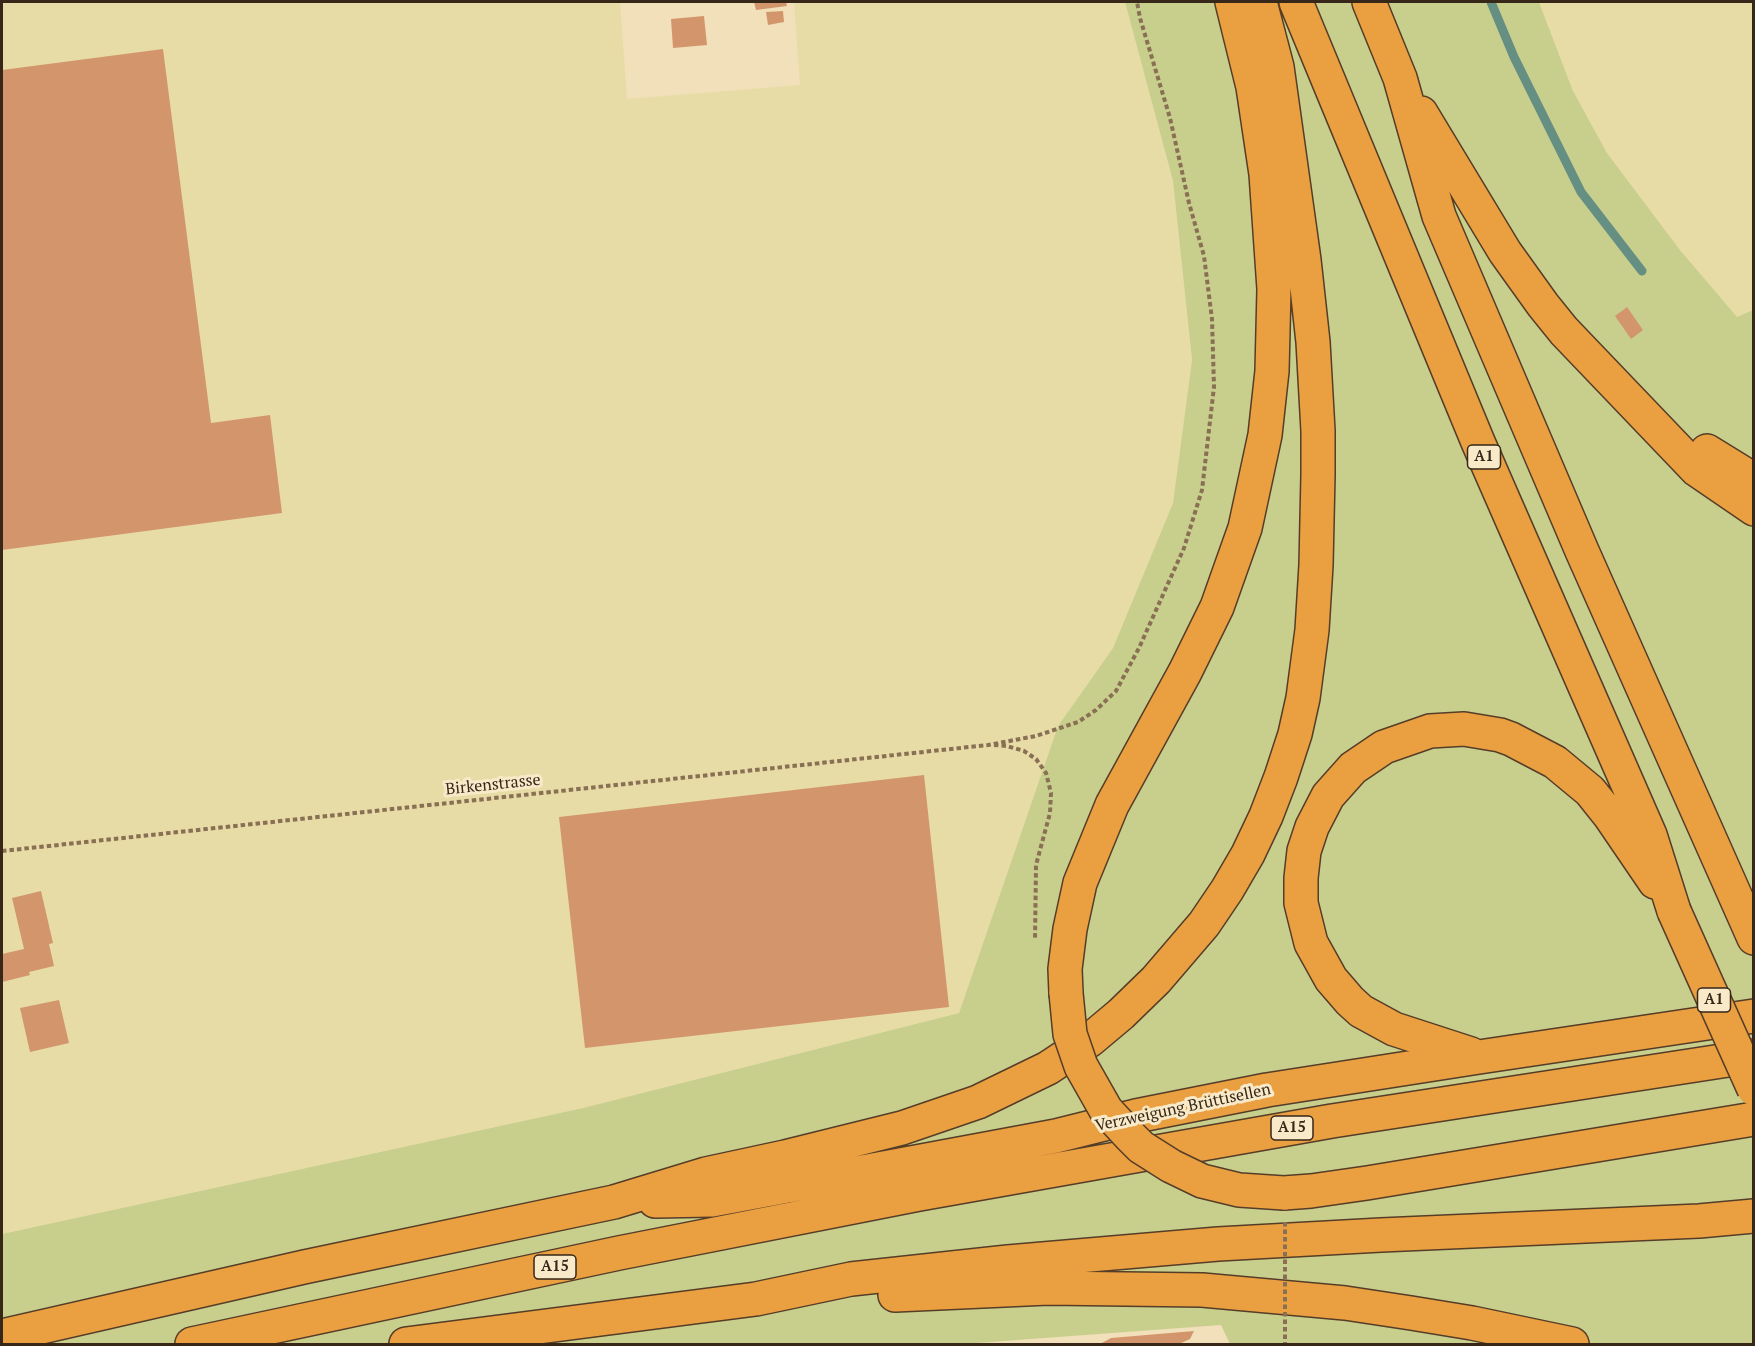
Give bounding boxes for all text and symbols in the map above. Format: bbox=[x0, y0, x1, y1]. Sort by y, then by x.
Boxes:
road number: A1 bbox=[1468, 445, 1500, 469]
street label: Birkenstrasse bbox=[445, 770, 541, 800]
road number: A1 bbox=[1698, 988, 1730, 1012]
street label: Verzweigung Brüttisellen bbox=[1093, 1080, 1273, 1136]
road number: A15 bbox=[1271, 1116, 1313, 1140]
road number: A15 bbox=[534, 1255, 576, 1279]

